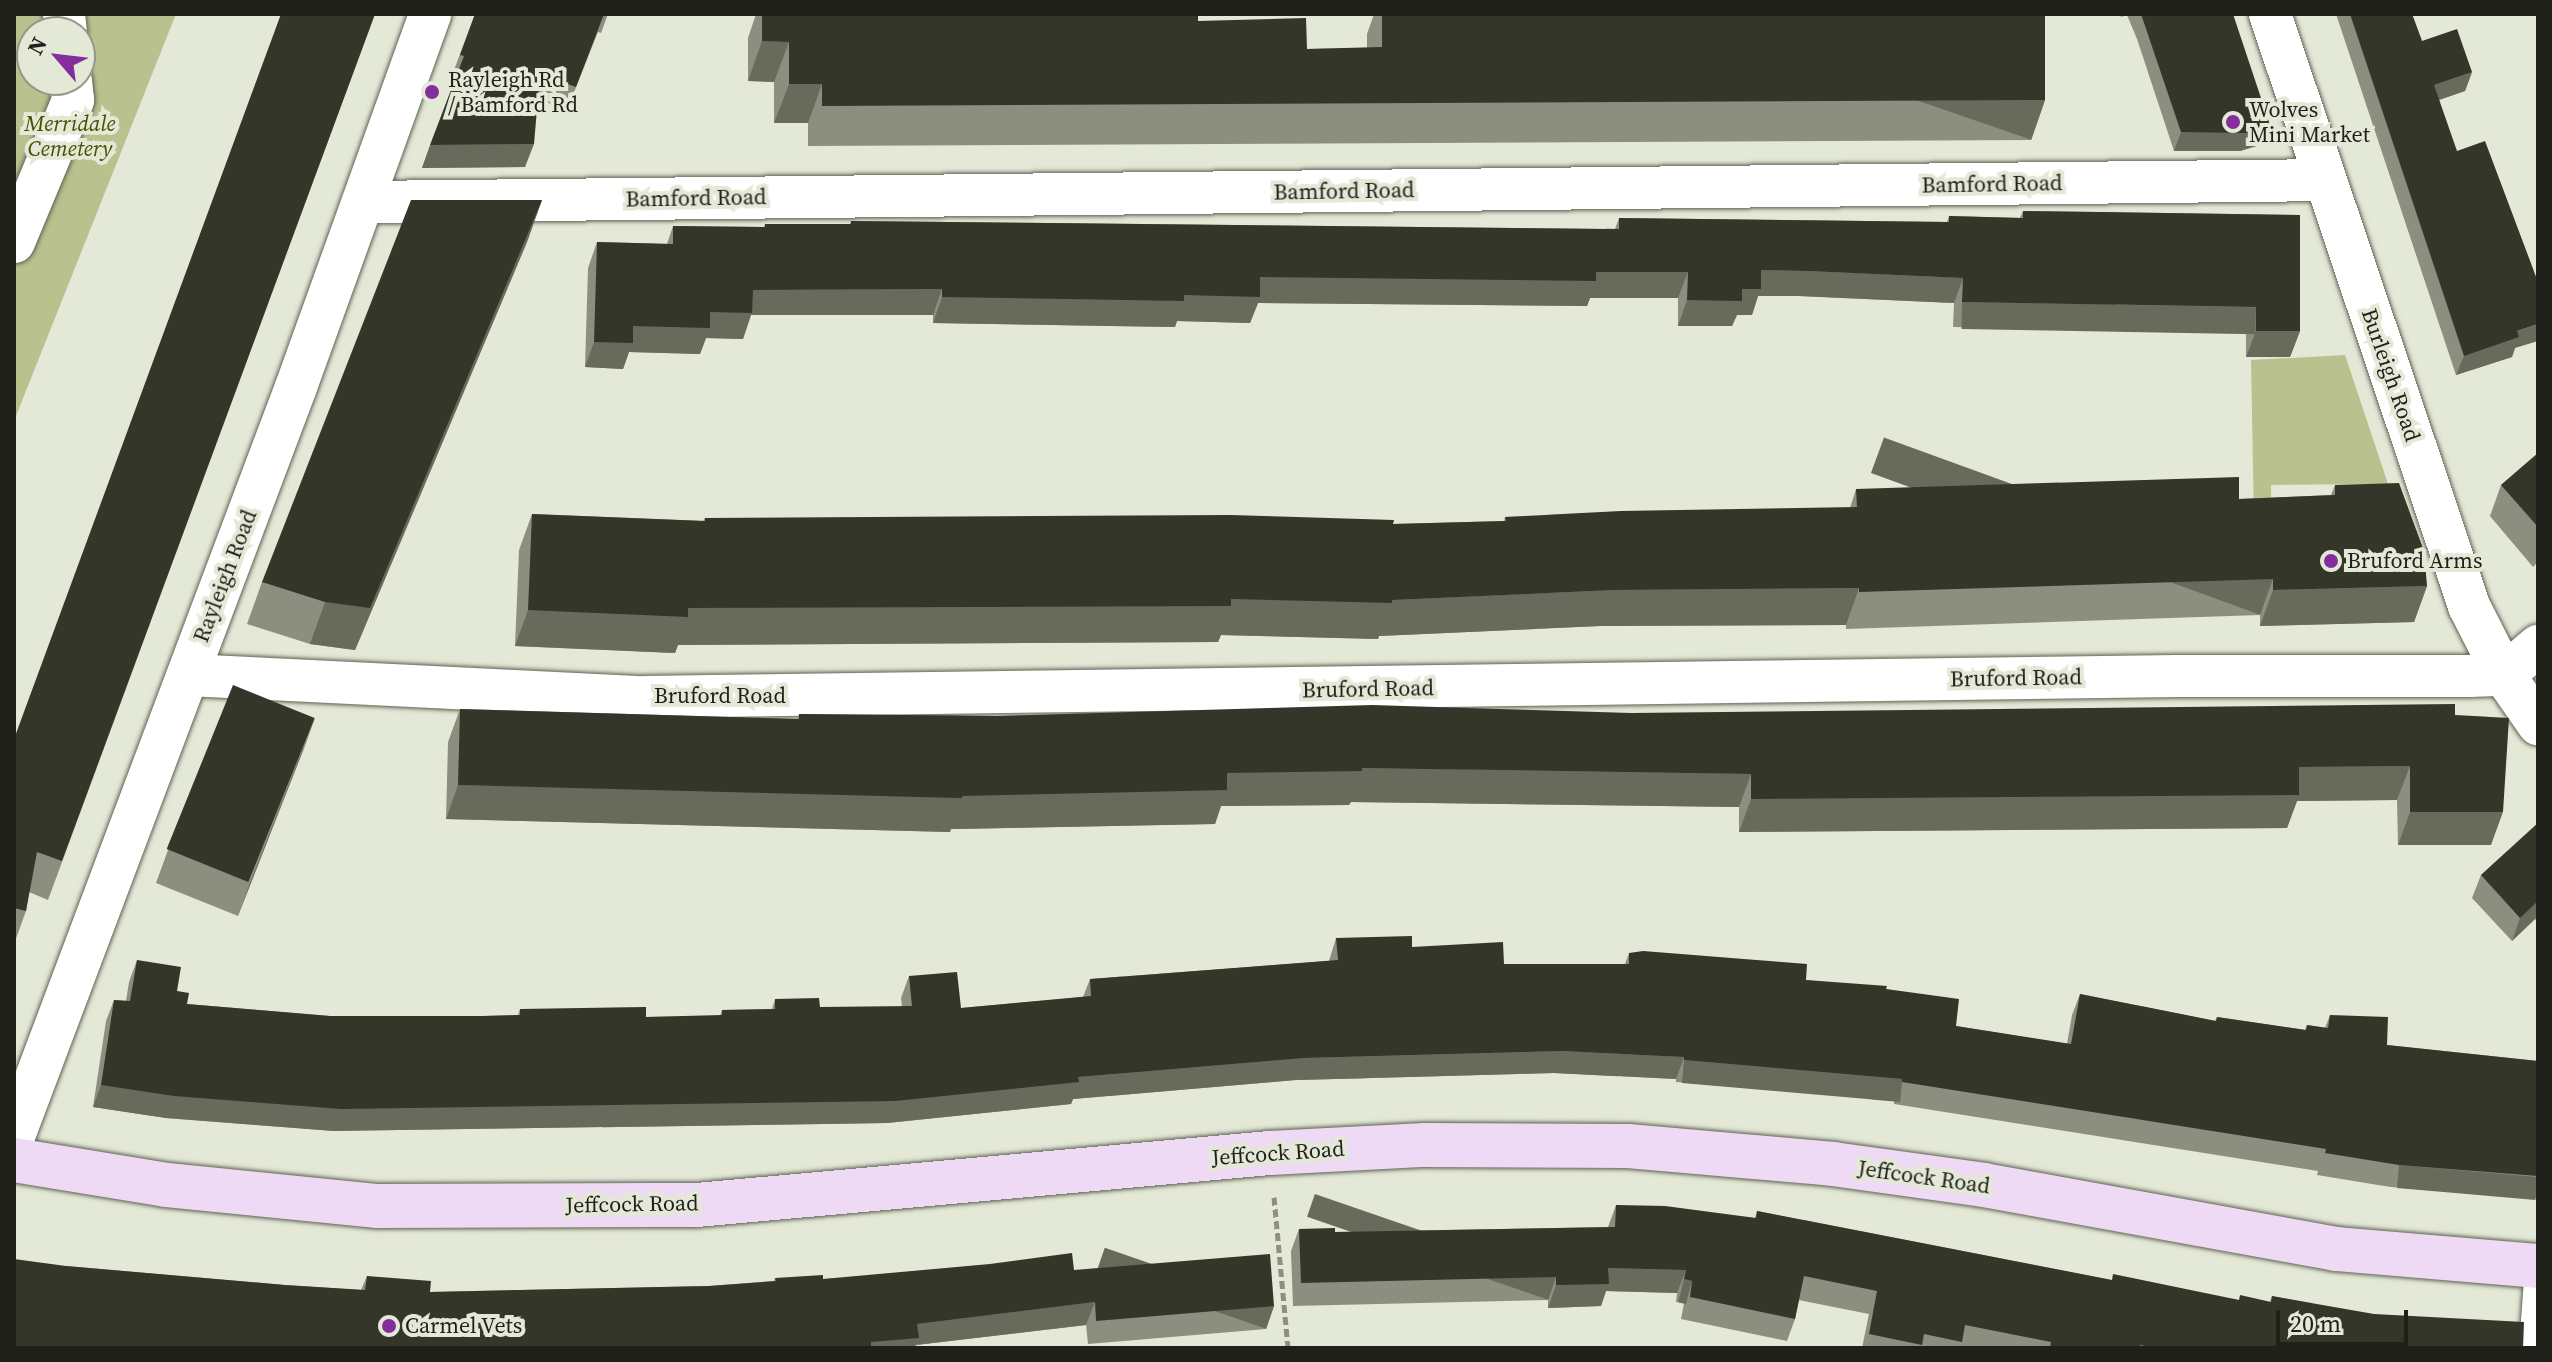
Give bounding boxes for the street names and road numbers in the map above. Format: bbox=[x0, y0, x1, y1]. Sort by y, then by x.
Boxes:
street label: Bamford Road bbox=[1921, 170, 2063, 198]
street label: Bamford Road bbox=[1273, 177, 1415, 205]
street label: Bamford Road bbox=[625, 184, 767, 212]
street label: Burleigh Road bbox=[2356, 305, 2426, 445]
street label: Rayleigh Road bbox=[188, 506, 262, 646]
street label: Bruford Road bbox=[1950, 664, 2082, 692]
street label: Bruford Road bbox=[1302, 675, 1434, 703]
street label: Bruford Road bbox=[654, 683, 786, 709]
street label: Jeffcock Road bbox=[1211, 1135, 1345, 1171]
street label: Jeffcock Road bbox=[1856, 1155, 1992, 1199]
street label: Jeffcock Road bbox=[565, 1190, 699, 1218]

